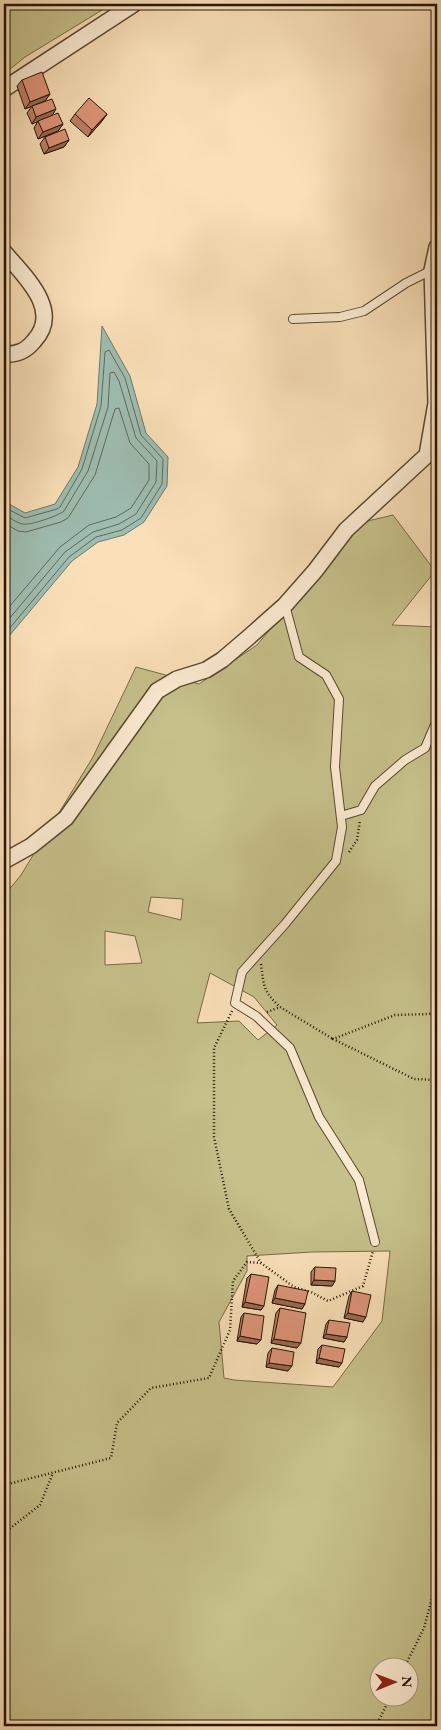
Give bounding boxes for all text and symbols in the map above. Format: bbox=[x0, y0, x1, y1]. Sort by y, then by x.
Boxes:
north arrow bbox=[368, 1658, 418, 1708]
text: N bbox=[398, 1676, 416, 1688]

